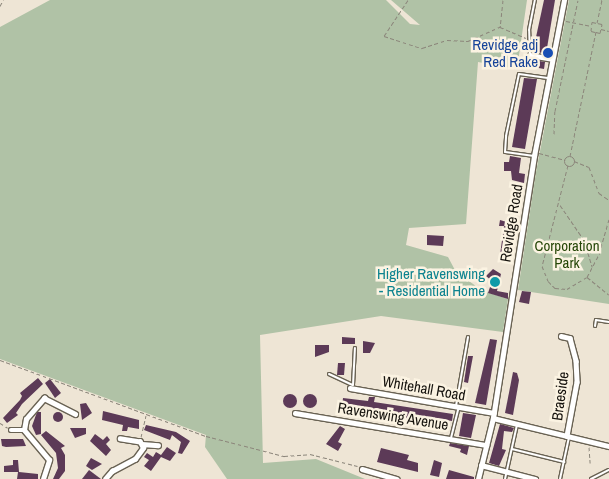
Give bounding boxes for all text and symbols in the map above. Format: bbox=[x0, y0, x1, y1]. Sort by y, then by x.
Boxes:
place label: Revidge adj Red Rake bbox=[472, 35, 538, 70]
marker: Revidge adj Red Rake bbox=[542, 47, 554, 59]
street label: Revidge Road bbox=[496, 183, 526, 263]
park label: Corporation Park bbox=[535, 236, 599, 271]
place label: Higher Ravenswing - Residential Home bbox=[377, 264, 485, 299]
marker: Higher Ravenswing - Residential Home bbox=[489, 276, 501, 288]
street label: Braeside bbox=[548, 370, 572, 422]
street label: Whitehall Road bbox=[381, 372, 467, 404]
street label: Ravenswing Avenue bbox=[336, 398, 450, 434]

